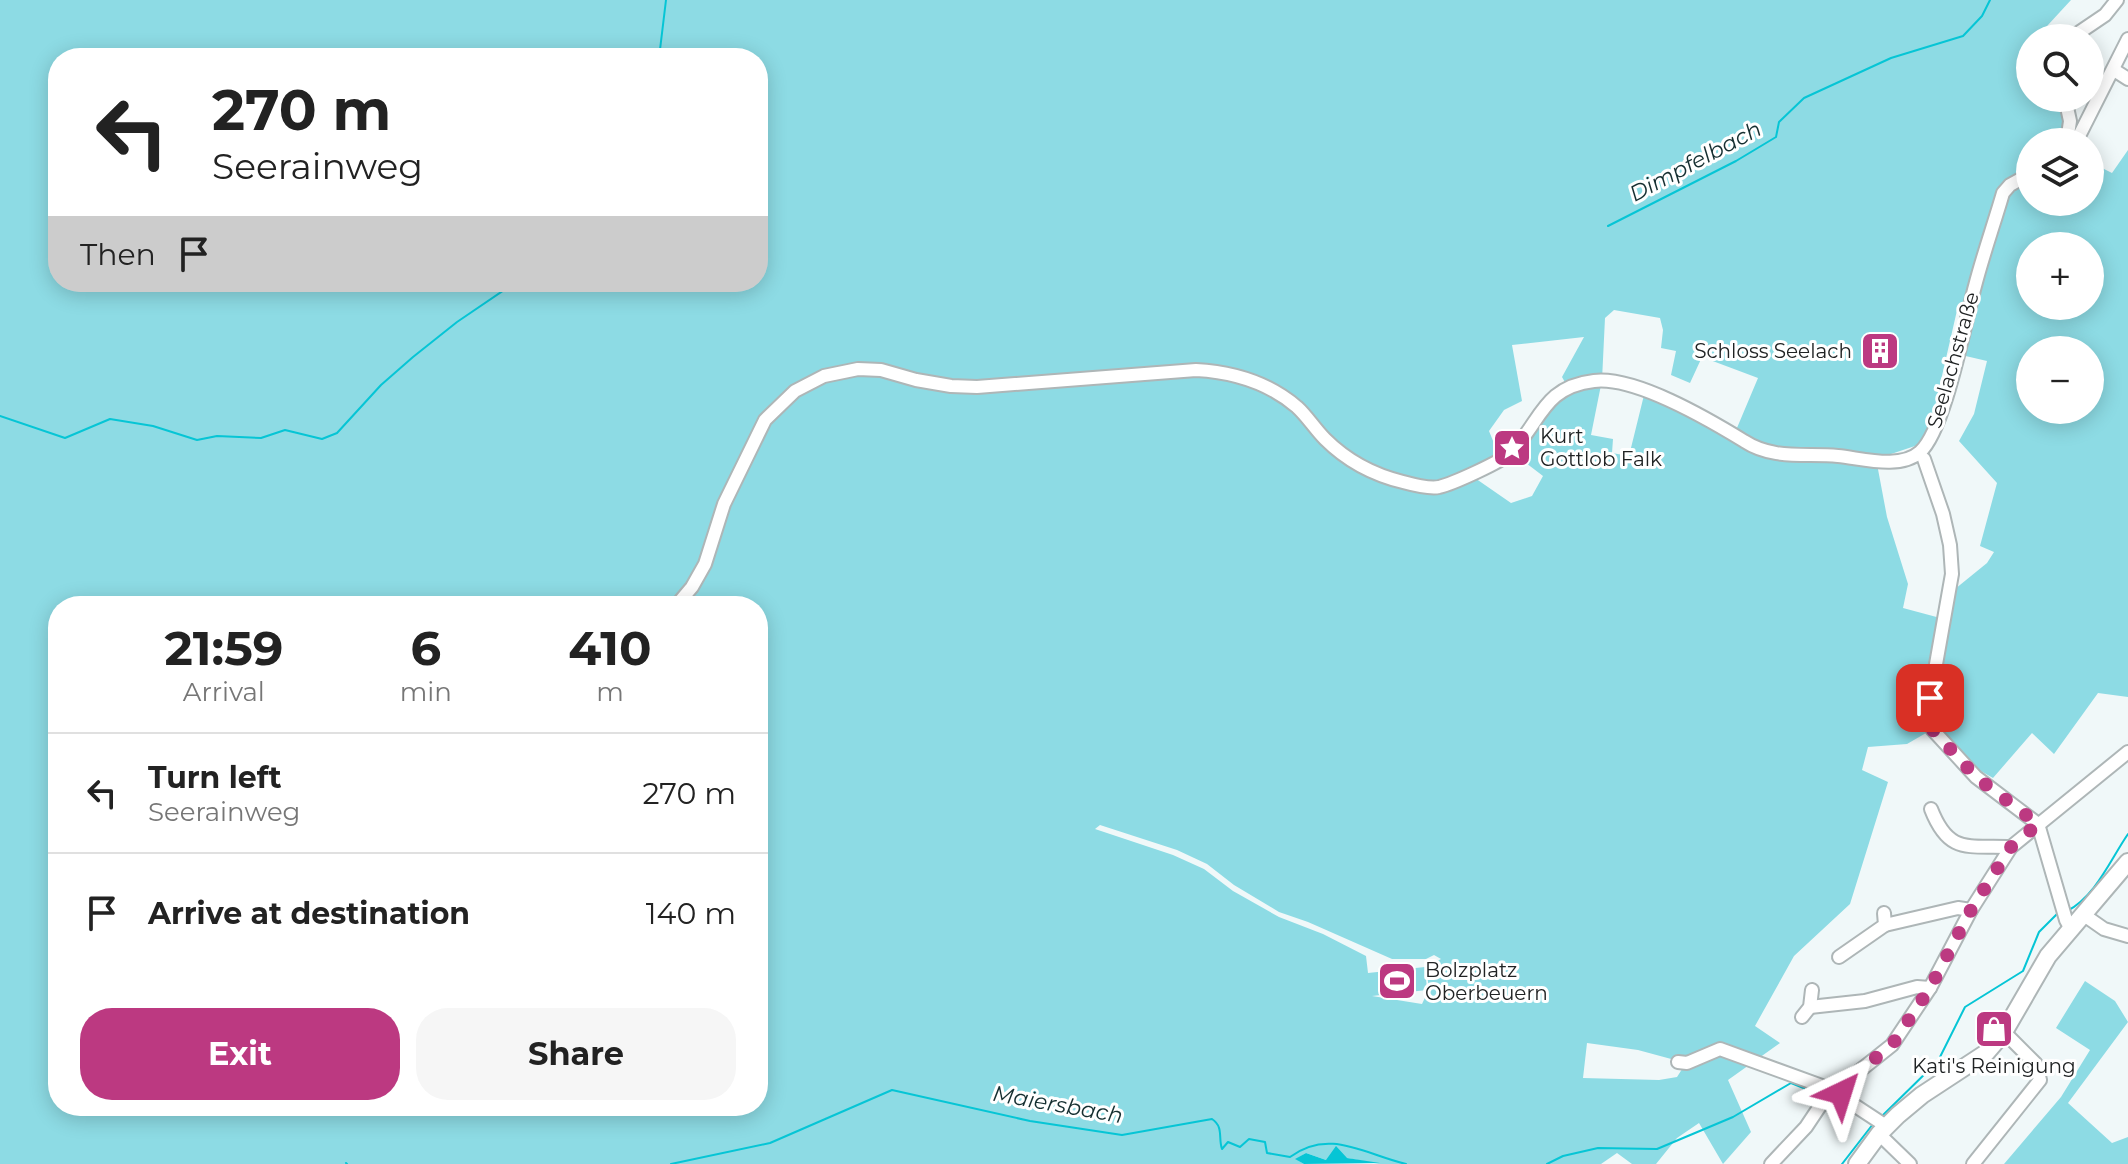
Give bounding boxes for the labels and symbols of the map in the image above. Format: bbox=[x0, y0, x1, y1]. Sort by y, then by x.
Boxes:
water label: Dimpfelbach bbox=[1625, 115, 1766, 208]
street label: Seelachstraße bbox=[1922, 289, 1984, 431]
building icon: Schloss Seelach bbox=[1859, 330, 1901, 372]
place label: Schloss Seelach bbox=[1694, 339, 1852, 363]
place label: Kurt Gottlob Falk bbox=[1540, 424, 1662, 471]
place icon: Kurt Gottlob Falk bbox=[1491, 427, 1533, 469]
pin bbox=[1896, 664, 1964, 732]
place label: Bolzplatz Oberbeuern bbox=[1425, 958, 1548, 1005]
sports icon: Bolzplatz Oberbeuern bbox=[1376, 960, 1418, 1002]
shop icon: Kati's Reinigung bbox=[1973, 1008, 2015, 1050]
position arrow bbox=[1799, 1051, 1883, 1135]
place label: Kati's Reinigung bbox=[1912, 1054, 2076, 1078]
water label: Maiersbach bbox=[991, 1080, 1125, 1129]

